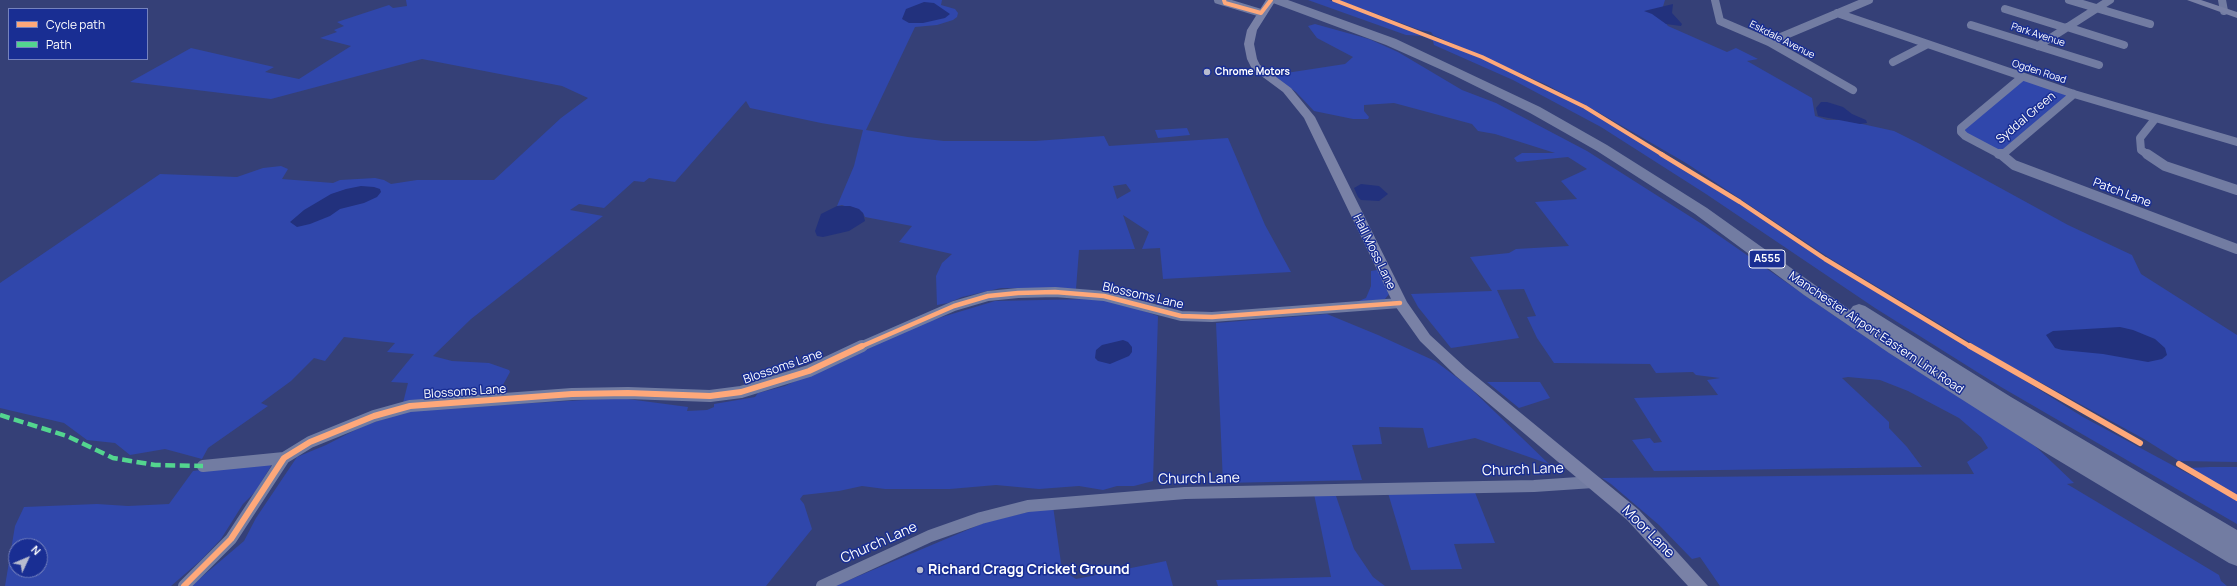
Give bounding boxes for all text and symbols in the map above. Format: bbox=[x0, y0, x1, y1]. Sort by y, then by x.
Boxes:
legend bbox=[8, 8, 148, 60]
text: Cycle path bbox=[46, 16, 105, 33]
street label: Eskdale Avenue bbox=[1747, 18, 1817, 62]
street label: Park Avenue bbox=[2009, 21, 2067, 49]
text: Path bbox=[46, 36, 72, 53]
street label: Ogden Road bbox=[2010, 58, 2068, 86]
place label: Chrome Motors bbox=[1215, 66, 1290, 78]
marker: Chrome Motors bbox=[1202, 67, 1212, 77]
street label: Syddal Green bbox=[1993, 89, 2059, 147]
street label: Patch Lane bbox=[2091, 175, 2153, 211]
street label: Hall Moss Lane bbox=[1350, 212, 1398, 292]
road number: A555 bbox=[1749, 250, 1785, 268]
street label: Manchester Airport Eastern Link Road bbox=[1786, 269, 1966, 397]
street label: Blossoms Lane bbox=[1101, 280, 1185, 312]
street label: Blossoms Lane bbox=[742, 347, 824, 387]
street label: Blossoms Lane bbox=[423, 382, 507, 402]
street label: Church Lane bbox=[1482, 460, 1564, 480]
street label: Church Lane bbox=[1158, 470, 1240, 488]
street label: Moor Lane bbox=[1618, 502, 1678, 562]
street label: Church Lane bbox=[838, 519, 920, 567]
north arrow bbox=[8, 538, 48, 578]
text: N bbox=[28, 542, 44, 558]
place label: Richard Cragg Cricket Ground bbox=[928, 562, 1130, 578]
marker: Richard Cragg Cricket Ground bbox=[915, 565, 925, 575]

